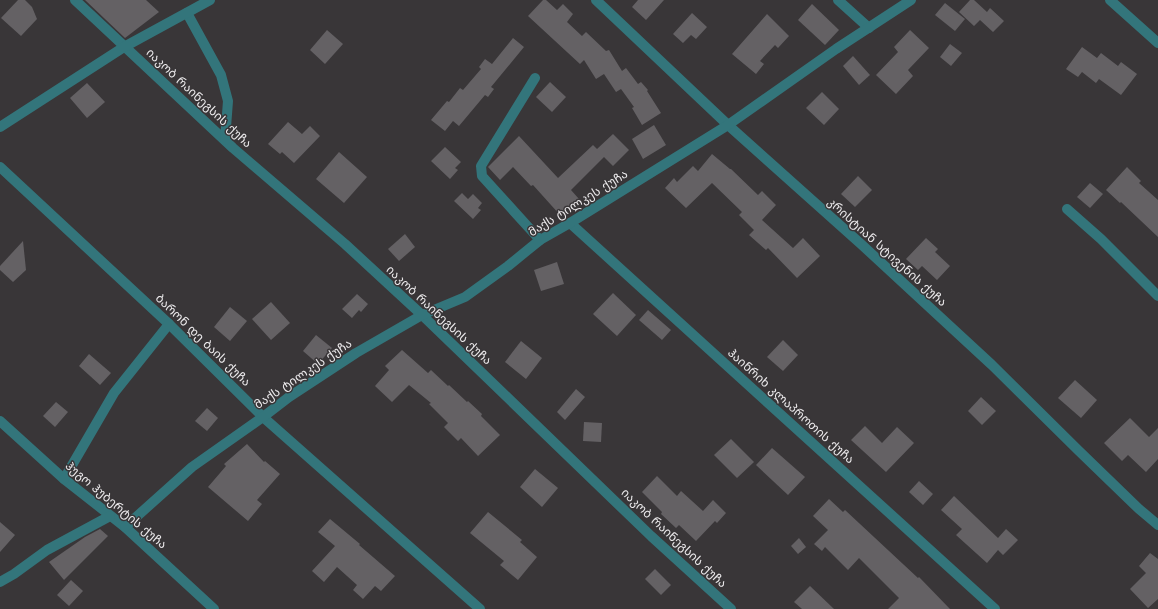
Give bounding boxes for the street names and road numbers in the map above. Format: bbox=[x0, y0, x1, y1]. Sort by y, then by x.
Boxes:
street label: იაკობ რაინეგსის ქუჩა bbox=[143, 45, 255, 151]
street label: მაქს ტილკეს ქუჩა bbox=[526, 167, 631, 240]
street label: კრისტიან სტივენის ქუჩა bbox=[825, 195, 949, 309]
street label: იაკობ რაინეგსის ქუჩა bbox=[383, 262, 495, 368]
street label: ბარონ დე ბაის ქუჩა bbox=[152, 291, 253, 390]
street label: მაქს ტილკეს ქუჩა bbox=[252, 336, 355, 413]
street label: ჰაინრიხ კლაპროთის ქუჩა bbox=[724, 346, 857, 467]
street label: ჰუგო ჰუბერტის ქუჩა bbox=[62, 458, 170, 552]
street label: იაკობ რაინეგსის ქუჩა bbox=[618, 485, 730, 591]

